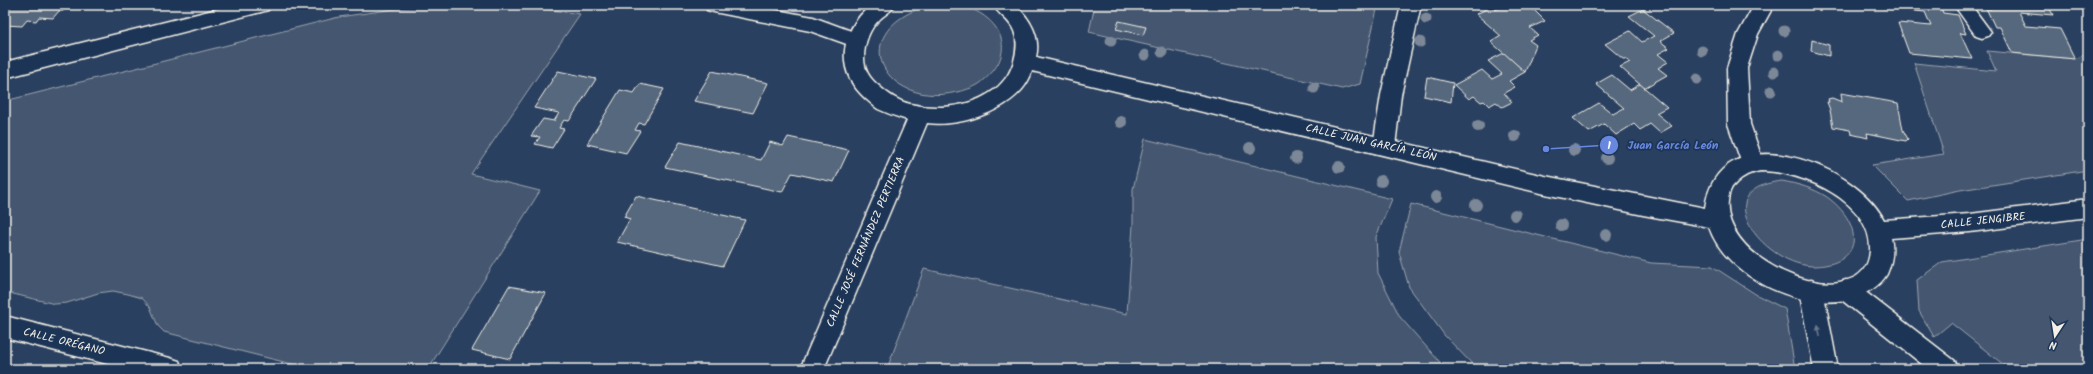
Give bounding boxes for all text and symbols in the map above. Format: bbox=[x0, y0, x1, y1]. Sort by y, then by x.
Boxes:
street label: CALLE JUAN GARCÍA LEÓN bbox=[1304, 119, 1439, 167]
callout: Juan García León bbox=[1599, 133, 1726, 157]
text: 1 bbox=[1607, 136, 1611, 155]
text: Juan García León bbox=[1628, 136, 1719, 155]
street label: CALLE JOSÉ FERNÁNDEZ PERTIERRA bbox=[822, 154, 910, 330]
street label: CALLE JENGIBRE bbox=[1940, 208, 2027, 234]
north arrow bbox=[2035, 316, 2075, 356]
street label: CALLE ORÉGANO bbox=[21, 323, 107, 361]
one-way arrow bbox=[1816, 325, 1822, 337]
text: N bbox=[2048, 335, 2058, 354]

